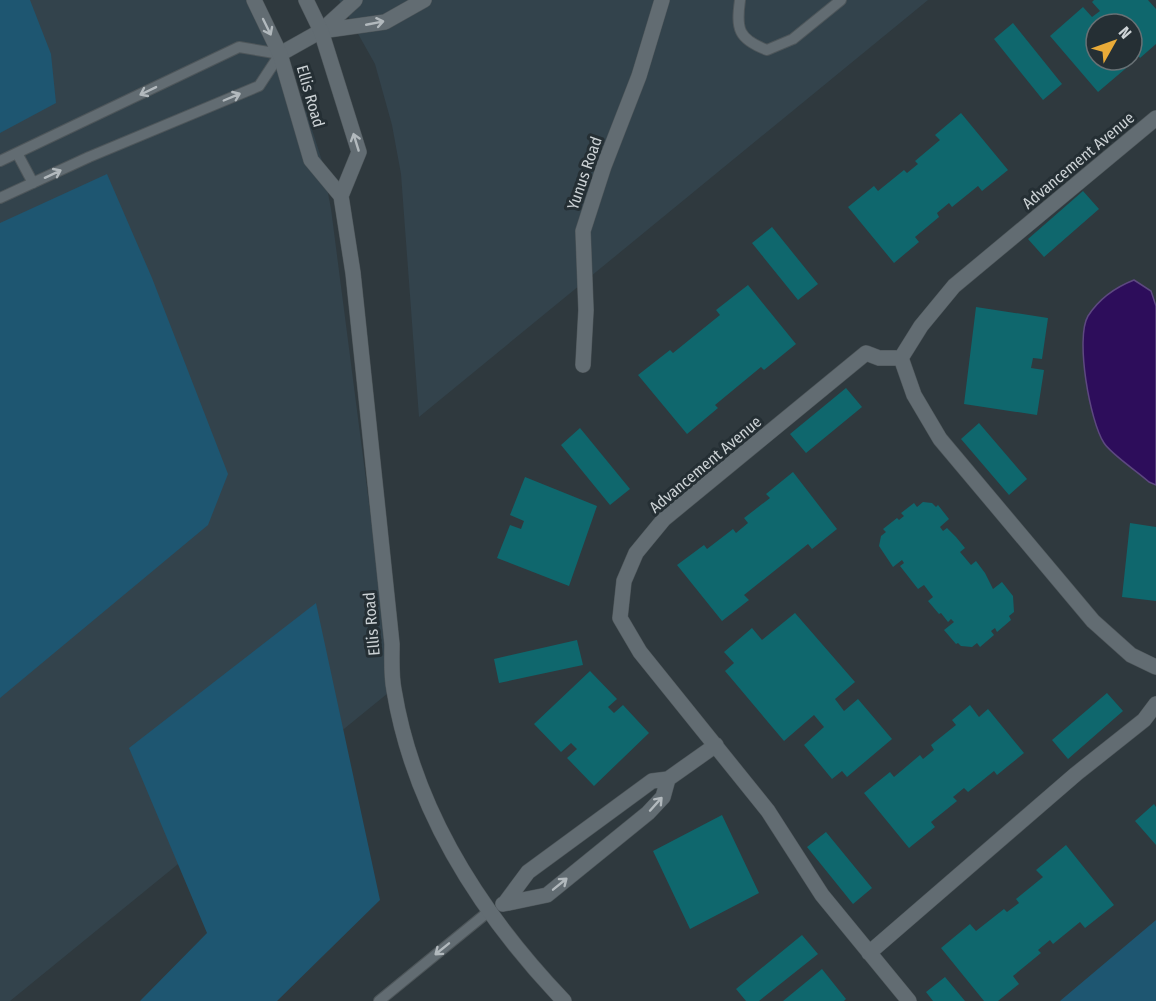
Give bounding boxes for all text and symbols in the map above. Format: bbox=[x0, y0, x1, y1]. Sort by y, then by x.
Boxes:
north arrow bbox=[1084, 12, 1144, 72]
one-way arrow bbox=[262, 17, 273, 35]
one-way arrow bbox=[365, 17, 385, 28]
text: N bbox=[1115, 23, 1135, 42]
street label: Ellis Road bbox=[293, 63, 328, 129]
one-way arrow bbox=[139, 85, 157, 97]
one-way arrow bbox=[223, 91, 241, 102]
street label: Advancement Avenue bbox=[1018, 108, 1138, 213]
one-way arrow bbox=[350, 133, 361, 152]
street label: Yunus Road bbox=[563, 134, 606, 212]
one-way arrow bbox=[44, 167, 62, 179]
street label: Advancement Avenue bbox=[645, 412, 765, 517]
street label: Ellis Road bbox=[359, 591, 384, 656]
one-way arrow bbox=[649, 797, 663, 812]
one-way arrow bbox=[551, 878, 567, 891]
one-way arrow bbox=[434, 942, 450, 955]

